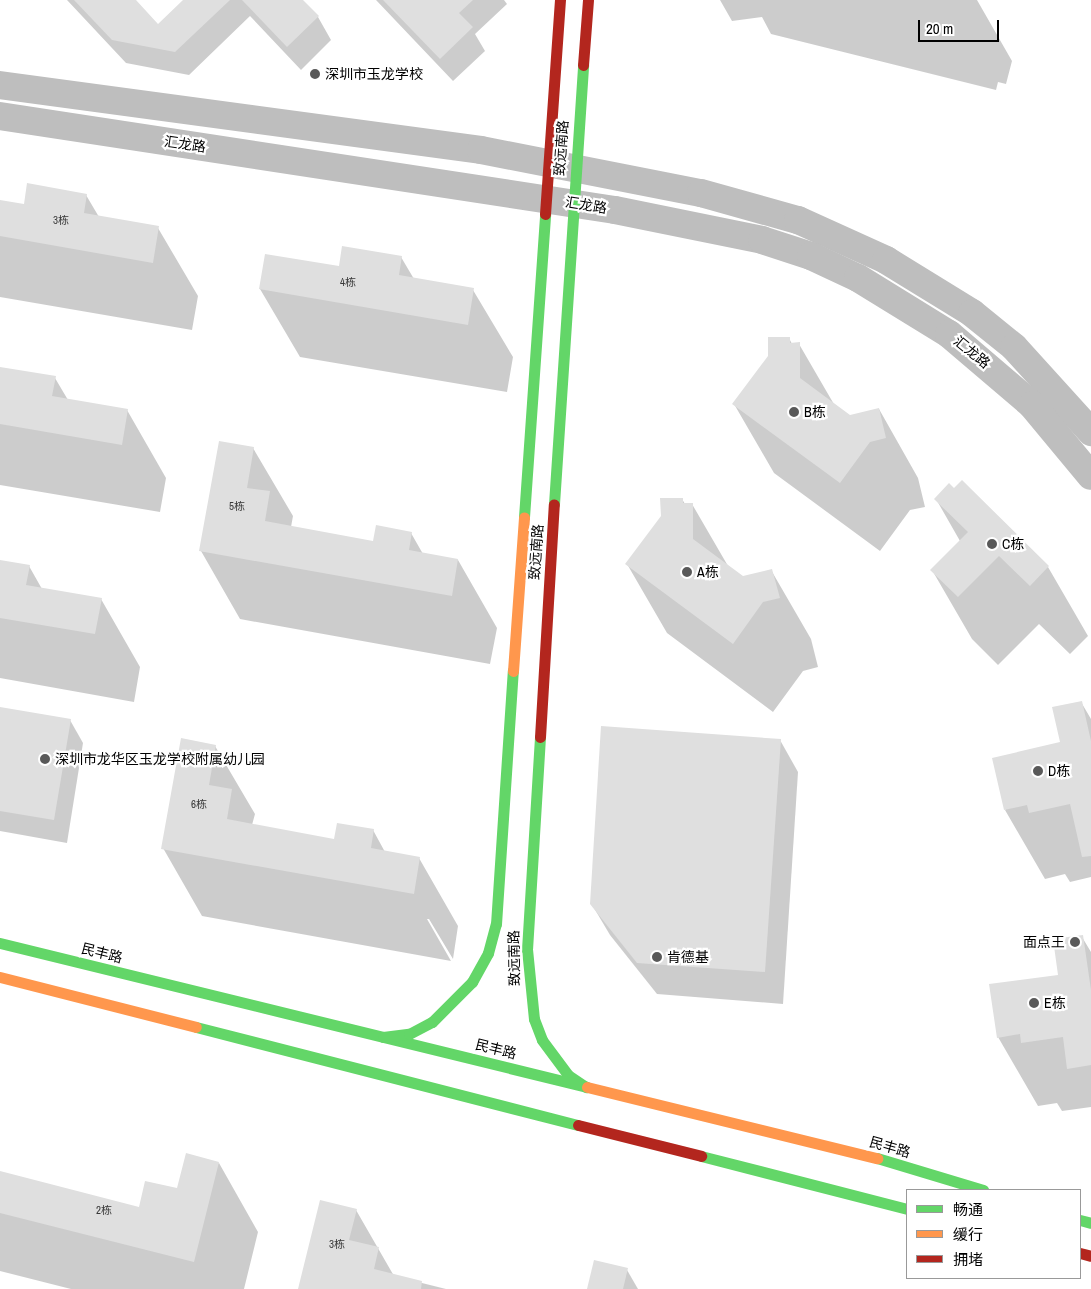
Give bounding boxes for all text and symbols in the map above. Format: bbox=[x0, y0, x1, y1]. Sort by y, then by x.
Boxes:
scale bar bbox=[921, 10, 1002, 42]
text: 20 m bbox=[926, 18, 953, 39]
place label: 深圳市玉龙学校 bbox=[325, 66, 423, 82]
marker: 深圳市玉龙学校 bbox=[309, 68, 321, 80]
street label: 致远南路 bbox=[551, 119, 571, 177]
street label: 汇龙路 bbox=[163, 133, 207, 155]
street label: 汇龙路 bbox=[564, 193, 608, 217]
house number: 3栋 bbox=[53, 213, 69, 227]
house number: 4栋 bbox=[340, 275, 356, 289]
street label: 汇龙路 bbox=[950, 332, 994, 372]
place label: B栋 bbox=[804, 404, 826, 420]
marker: B栋 bbox=[788, 406, 800, 418]
house number: 5栋 bbox=[229, 499, 245, 513]
street label: 致远南路 bbox=[526, 523, 546, 581]
place label: C栋 bbox=[1002, 536, 1024, 552]
marker: C栋 bbox=[986, 538, 998, 550]
place label: A栋 bbox=[697, 564, 719, 580]
marker: A栋 bbox=[681, 566, 693, 578]
place label: 深圳市龙华区玉龙学校附属幼儿园 bbox=[55, 751, 265, 767]
marker: 深圳市龙华区玉龙学校附属幼儿园 bbox=[39, 753, 51, 765]
place label: D栋 bbox=[1048, 763, 1070, 779]
marker: D栋 bbox=[1032, 765, 1044, 777]
house number: 6栋 bbox=[191, 797, 207, 811]
street label: 致远南路 bbox=[505, 930, 523, 986]
place label: 面点王 bbox=[1023, 934, 1065, 950]
marker: 面点王 bbox=[1069, 936, 1081, 948]
street label: 民丰路 bbox=[80, 940, 124, 966]
place label: 肯德基 bbox=[667, 949, 709, 965]
marker: 肯德基 bbox=[651, 951, 663, 963]
place label: E栋 bbox=[1044, 995, 1066, 1011]
marker: E栋 bbox=[1028, 997, 1040, 1009]
street label: 民丰路 bbox=[474, 1036, 518, 1062]
street label: 民丰路 bbox=[867, 1133, 913, 1161]
legend bbox=[906, 1189, 1081, 1279]
text: 畅通 bbox=[953, 1199, 983, 1220]
house number: 2栋 bbox=[96, 1203, 112, 1217]
text: 缓行 bbox=[953, 1224, 983, 1245]
house number: 3栋 bbox=[329, 1237, 345, 1251]
text: 拥堵 bbox=[953, 1249, 983, 1270]

